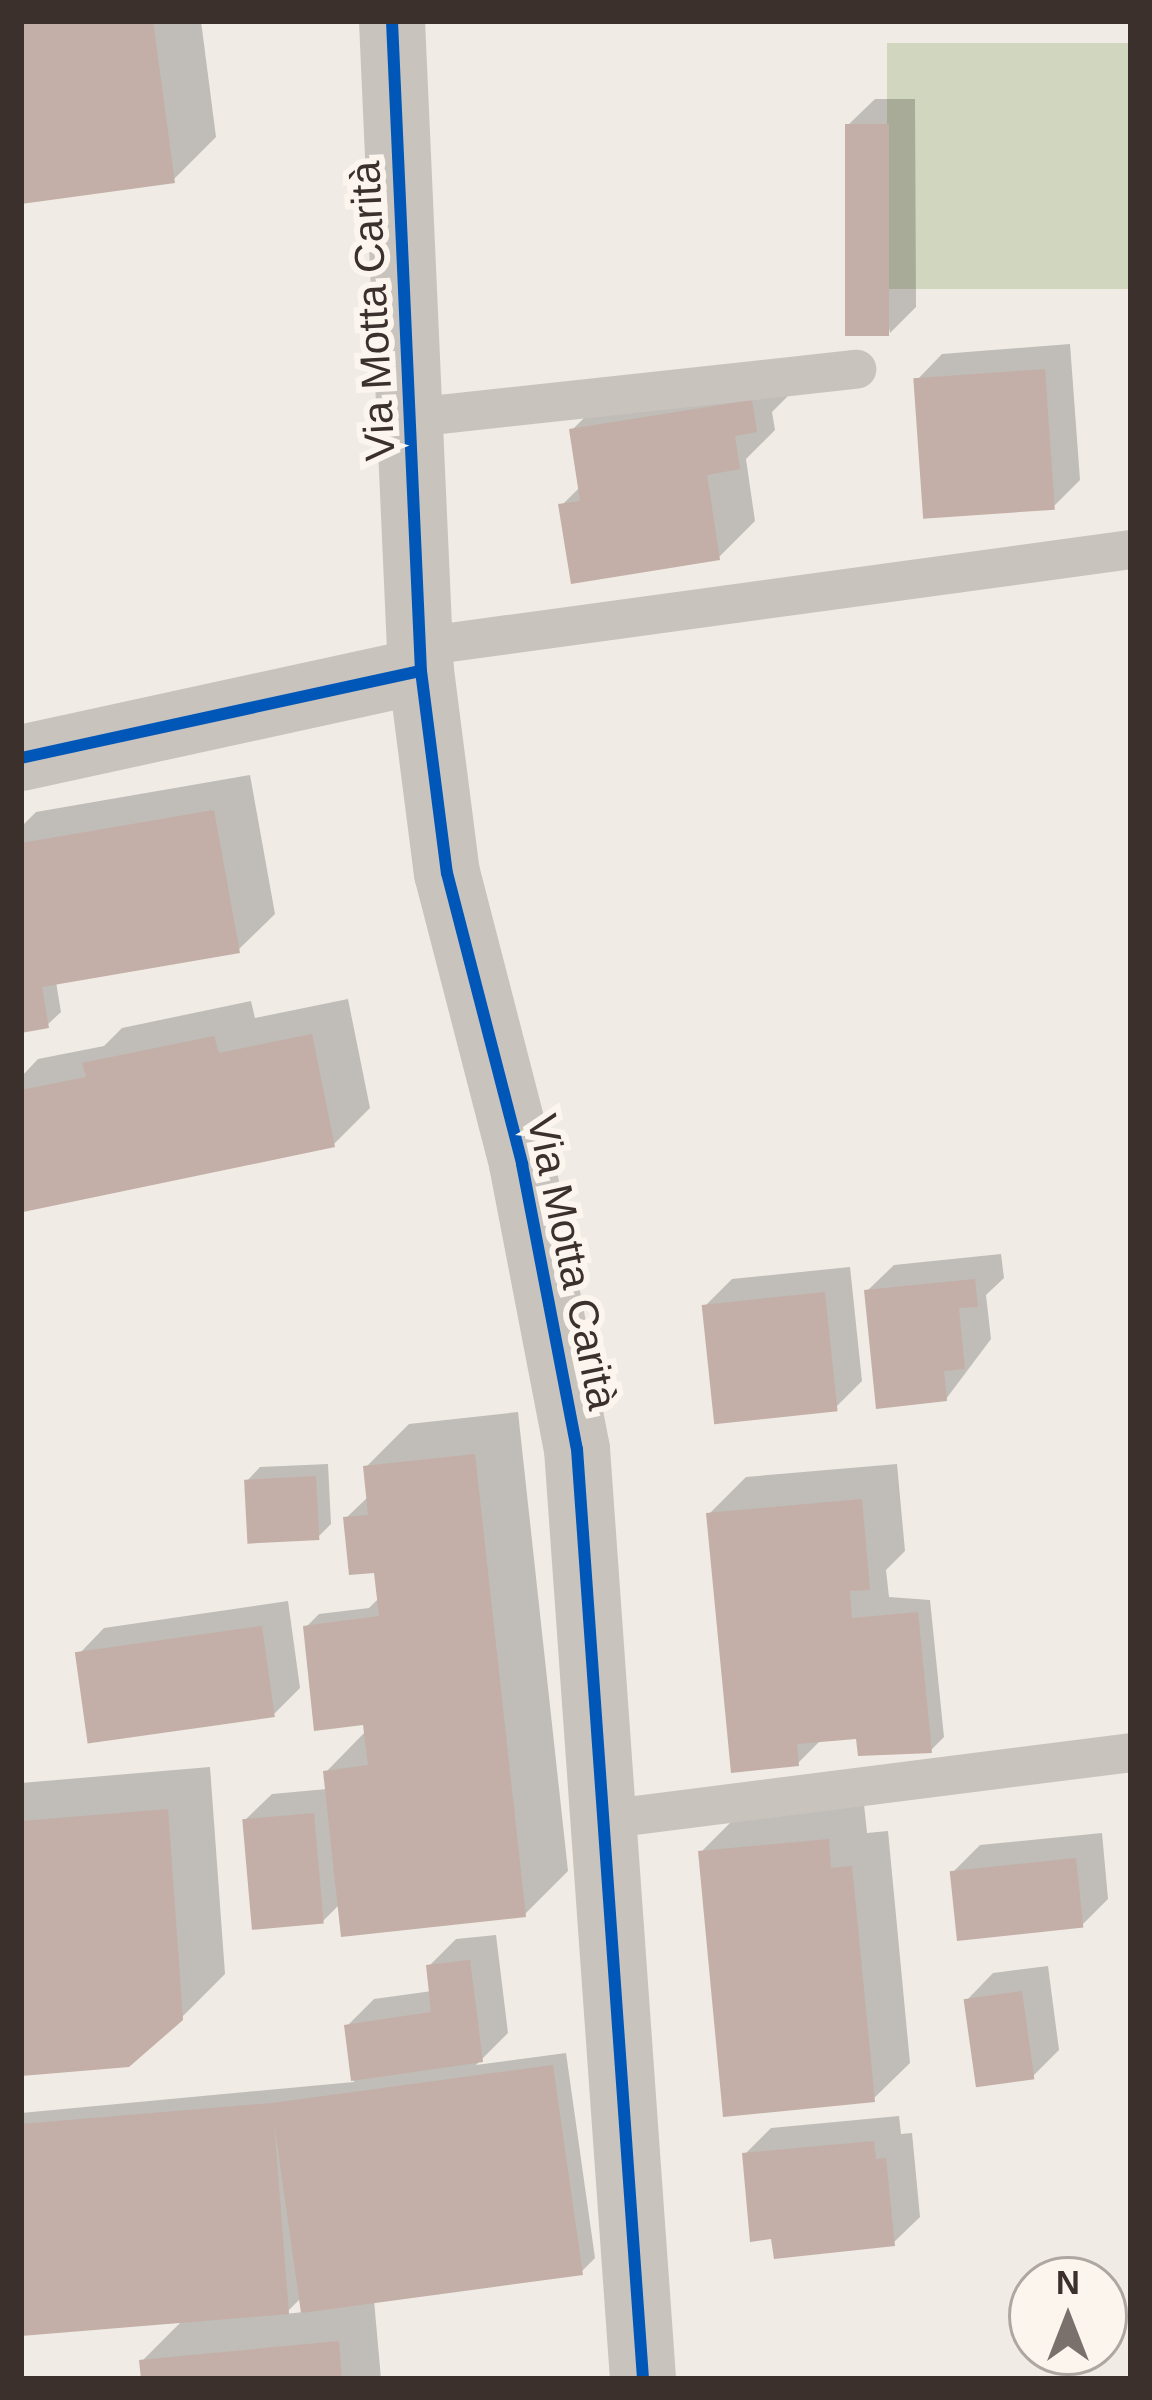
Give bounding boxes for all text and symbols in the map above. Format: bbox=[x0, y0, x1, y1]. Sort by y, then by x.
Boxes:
street label: Via Motta Carità bbox=[340, 160, 406, 462]
street label: Via Motta Carità bbox=[516, 1110, 628, 1414]
north arrow bbox=[1008, 2256, 1128, 2376]
text: N bbox=[1056, 2264, 1080, 2301]

